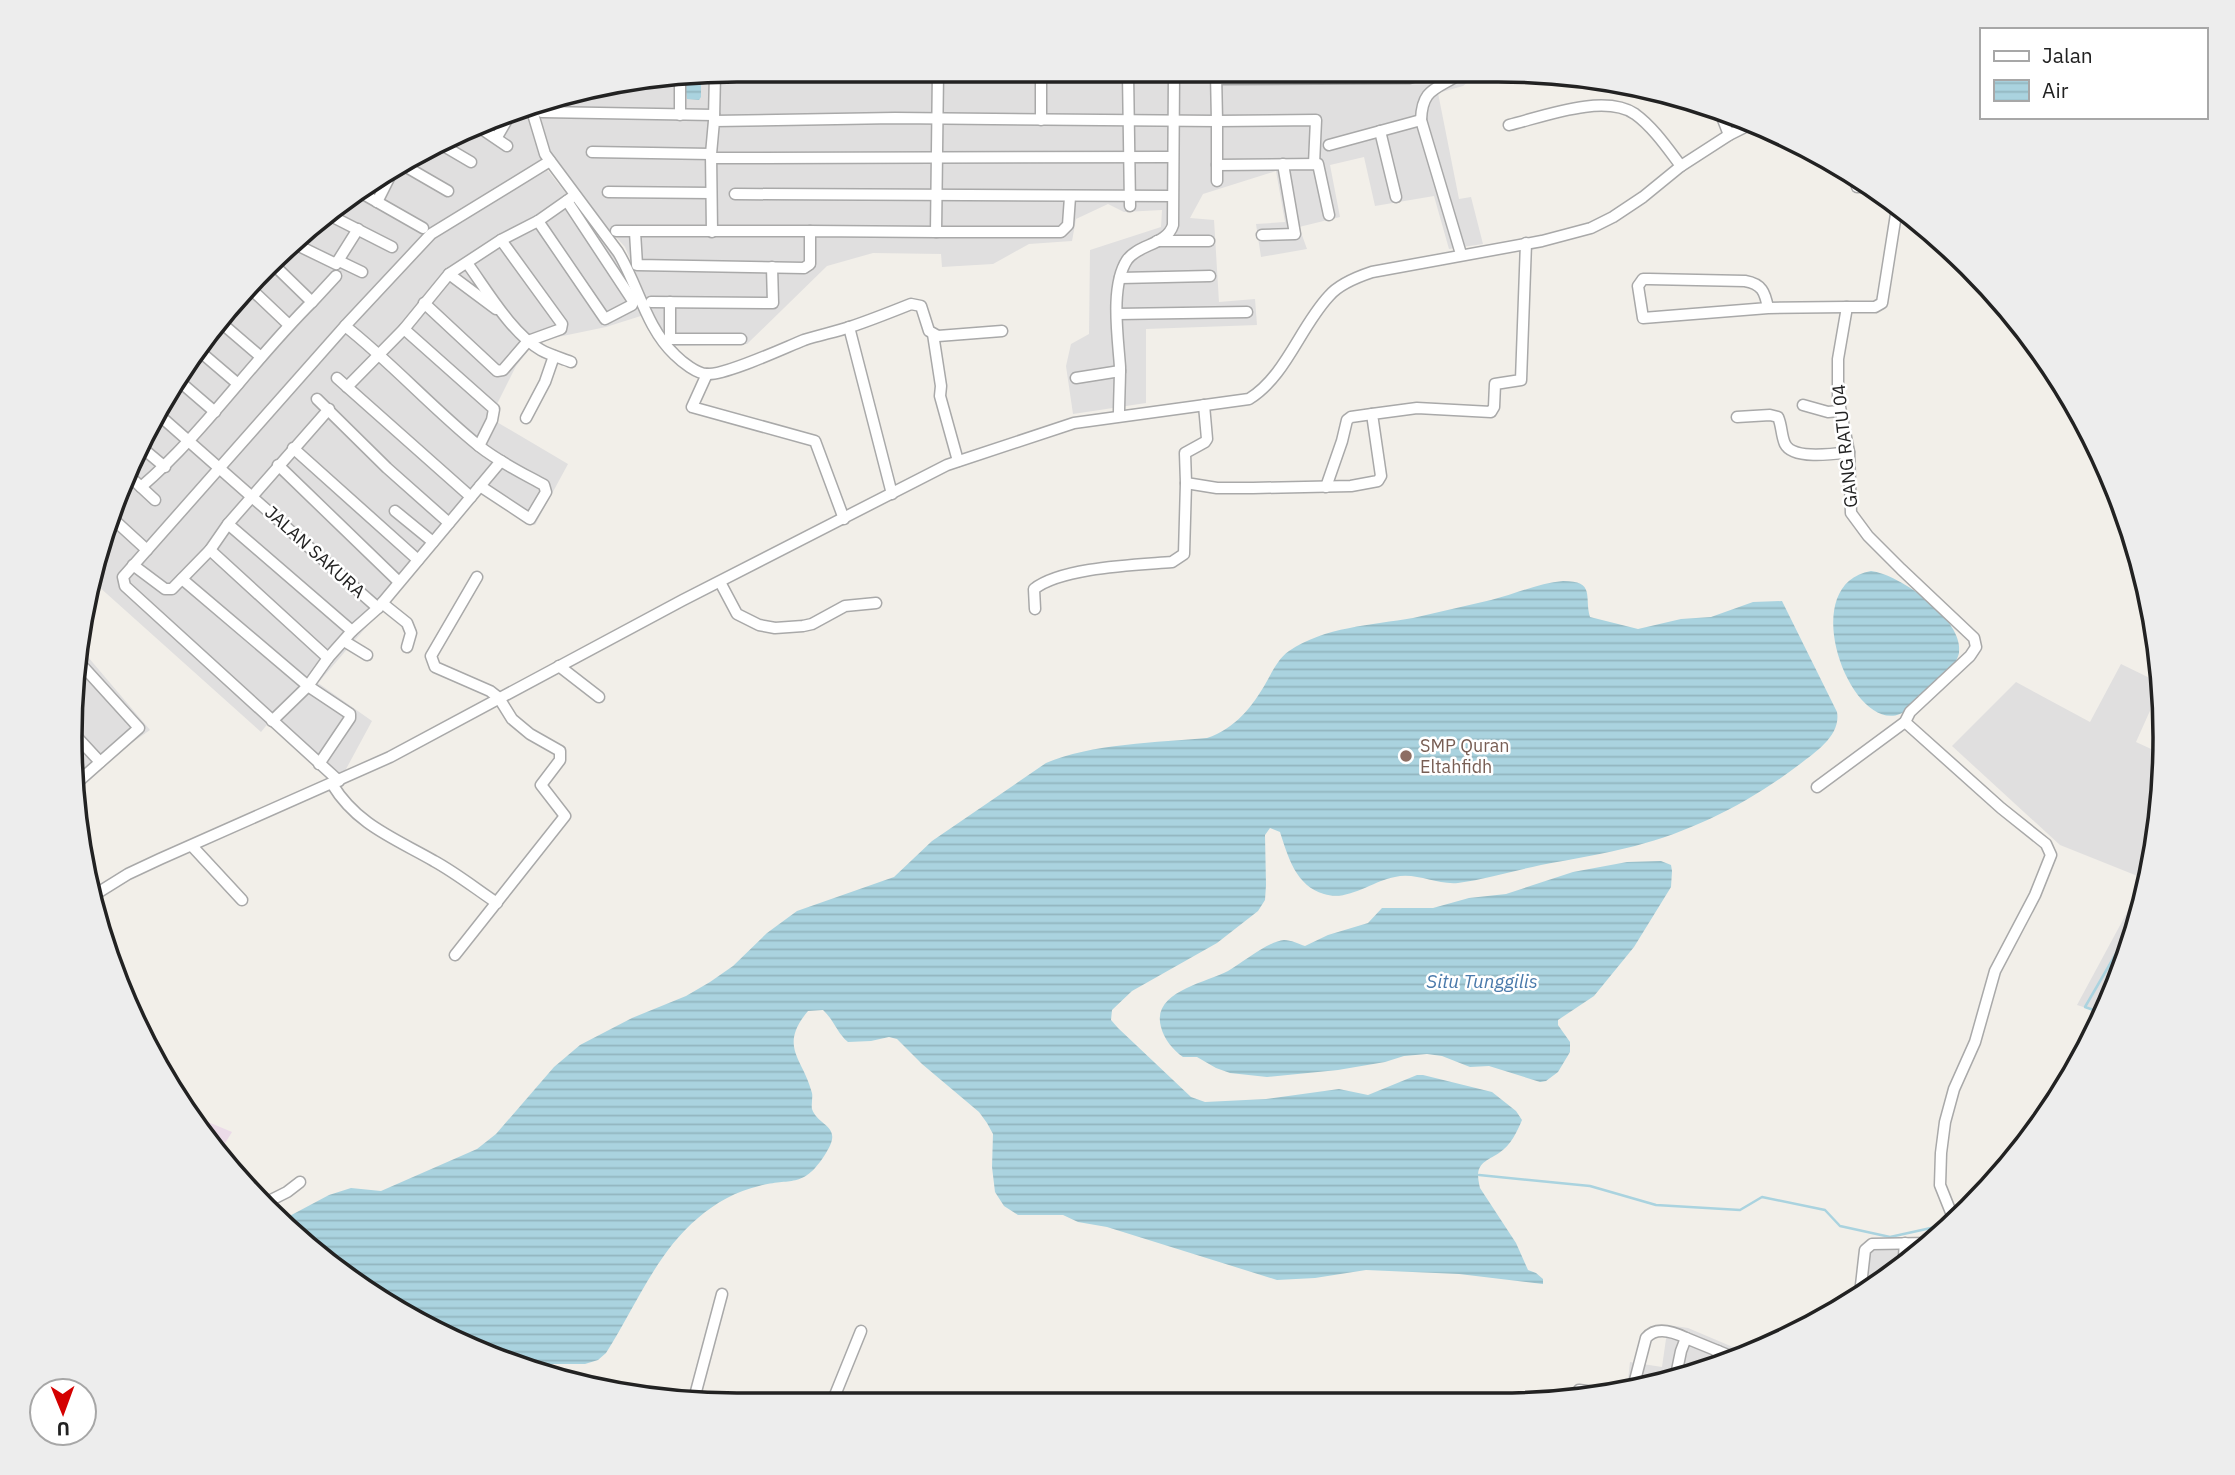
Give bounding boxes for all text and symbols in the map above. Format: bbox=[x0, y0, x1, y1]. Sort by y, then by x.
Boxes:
legend bbox=[1980, 28, 2207, 119]
text: Jalan bbox=[2042, 41, 2093, 69]
text: Air bbox=[2042, 76, 2069, 104]
street label: GANG RATU 04 bbox=[1827, 383, 1862, 509]
street label: JALAN SAKURA bbox=[260, 501, 371, 603]
place label: SMP Quran Eltahfidh bbox=[1420, 734, 1510, 778]
marker: SMP Quran Eltahfidh bbox=[1398, 748, 1414, 764]
water label: Situ Tunggilis bbox=[1426, 969, 1538, 993]
north arrow bbox=[28, 1377, 98, 1447]
text: U bbox=[56, 1417, 70, 1441]

